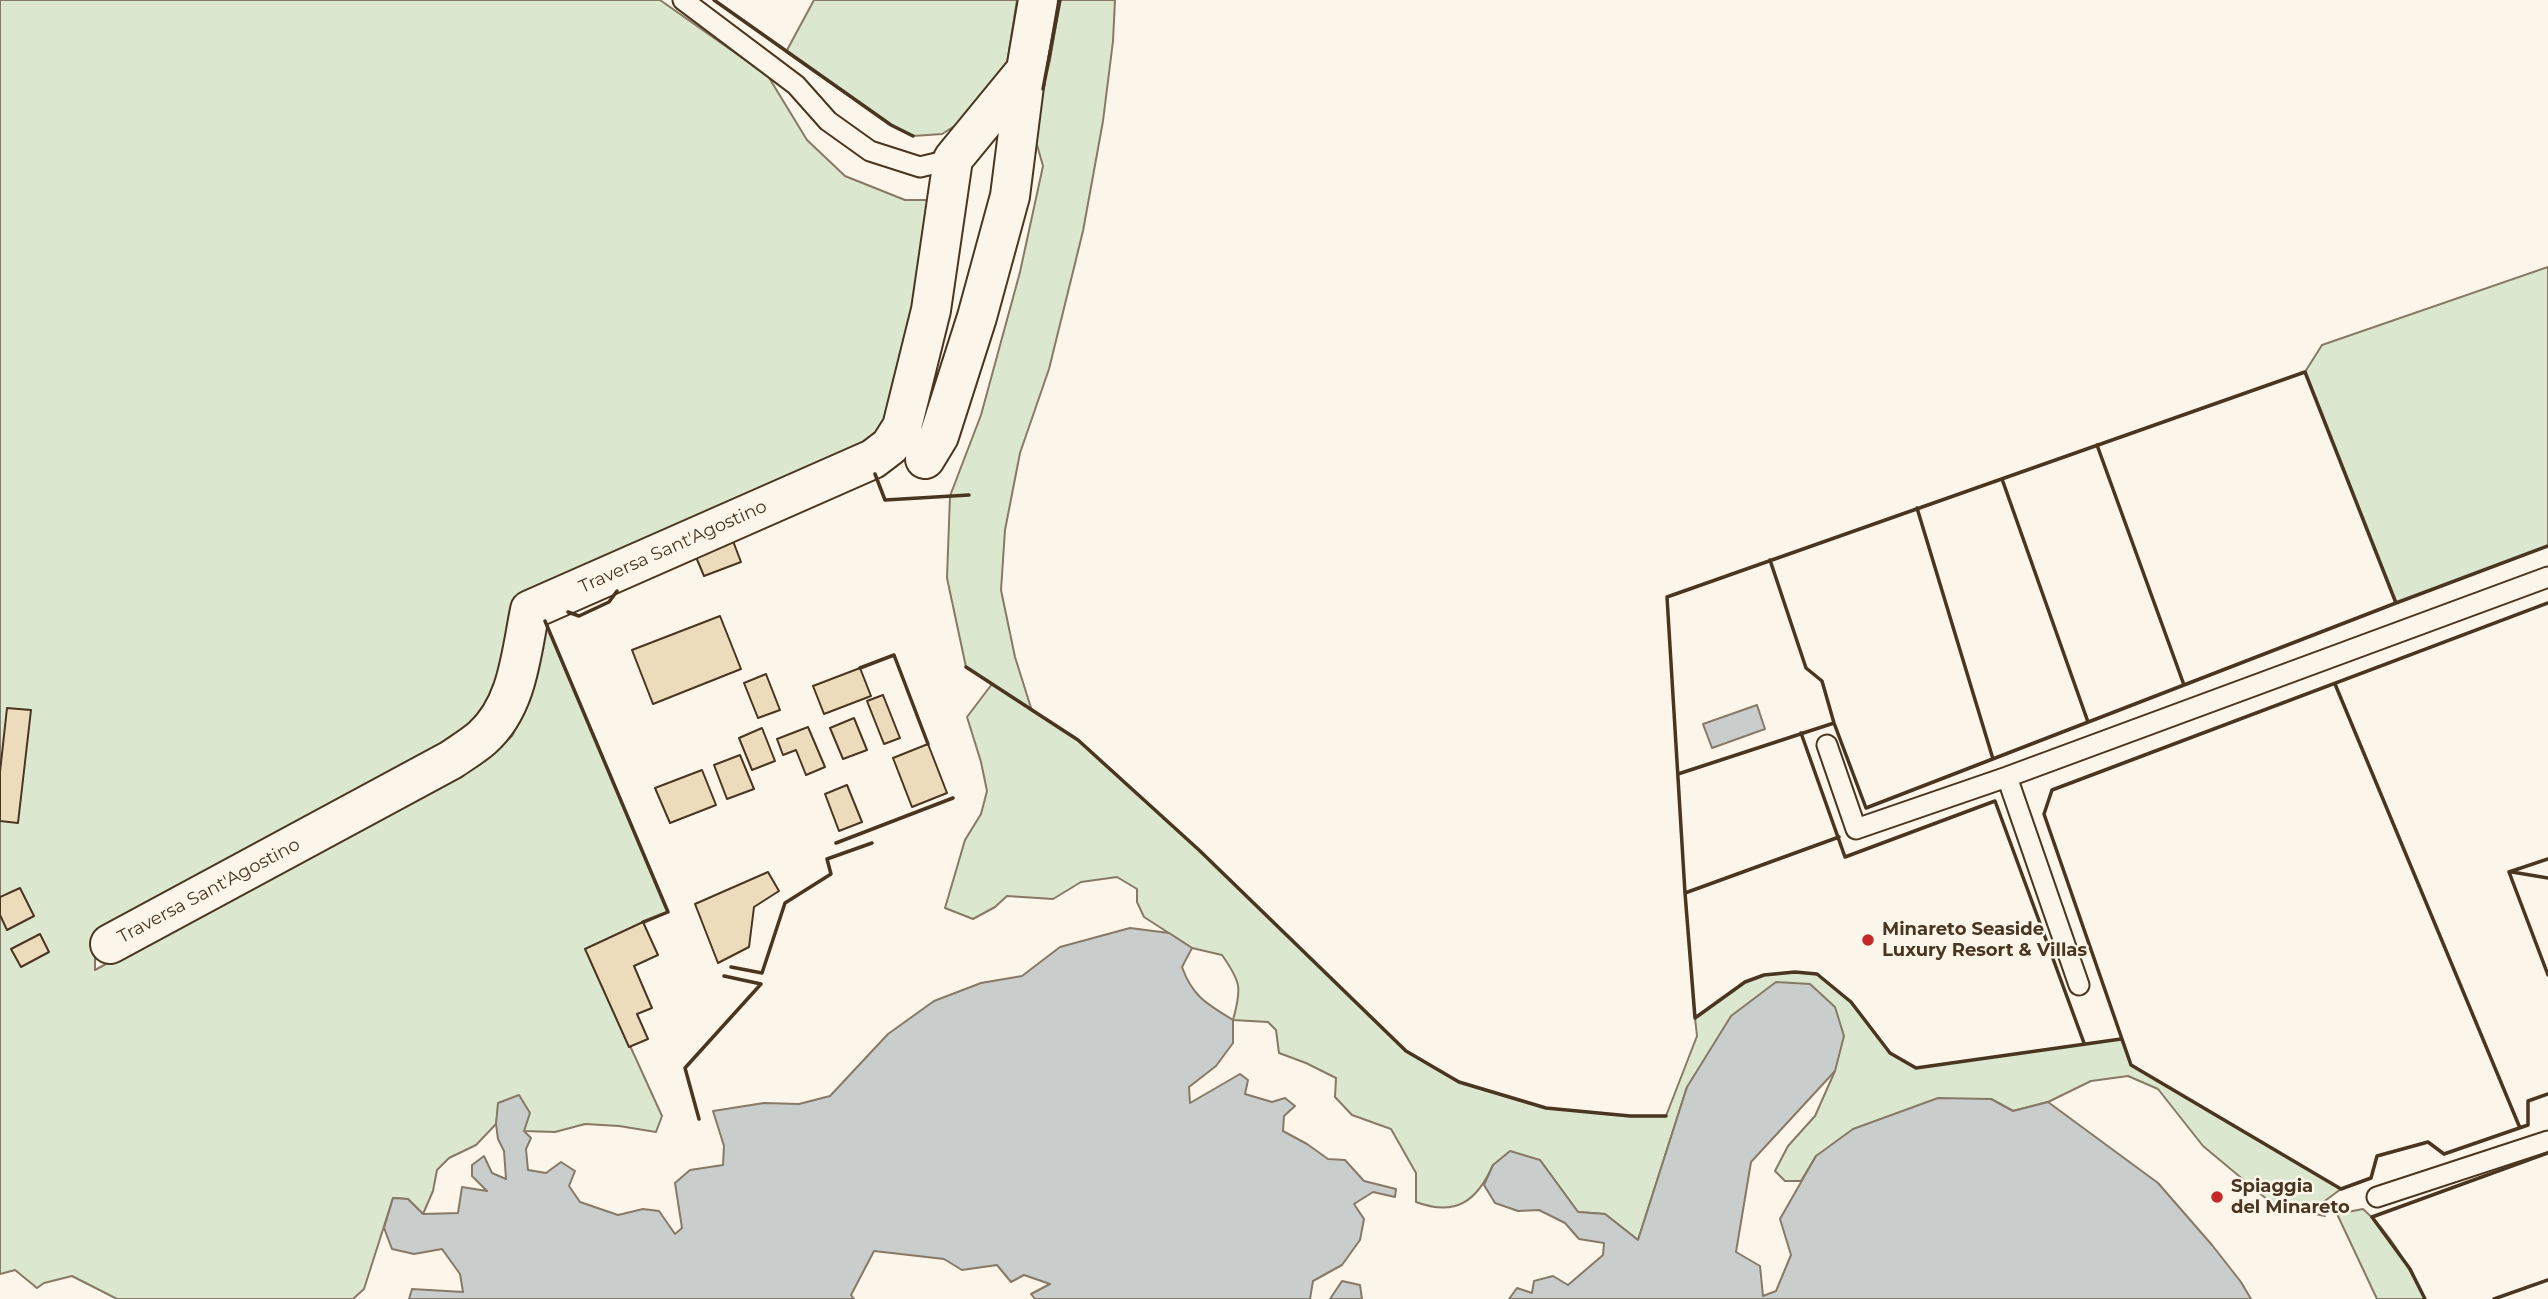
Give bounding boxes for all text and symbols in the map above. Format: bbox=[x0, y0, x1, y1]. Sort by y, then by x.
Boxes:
street label: Traversa Sant'Agostino bbox=[576, 496, 770, 598]
street label: Traversa Sant'Agostino bbox=[114, 834, 304, 948]
place label: Minareto Seaside Luxury Resort & Villas bbox=[1882, 919, 2087, 962]
marker: Minareto Seaside Luxury Resort & Villas bbox=[1860, 932, 1876, 948]
place label: Spiaggia del Minareto bbox=[2231, 1176, 2350, 1218]
marker: Spiaggia del Minareto bbox=[2209, 1189, 2225, 1205]

